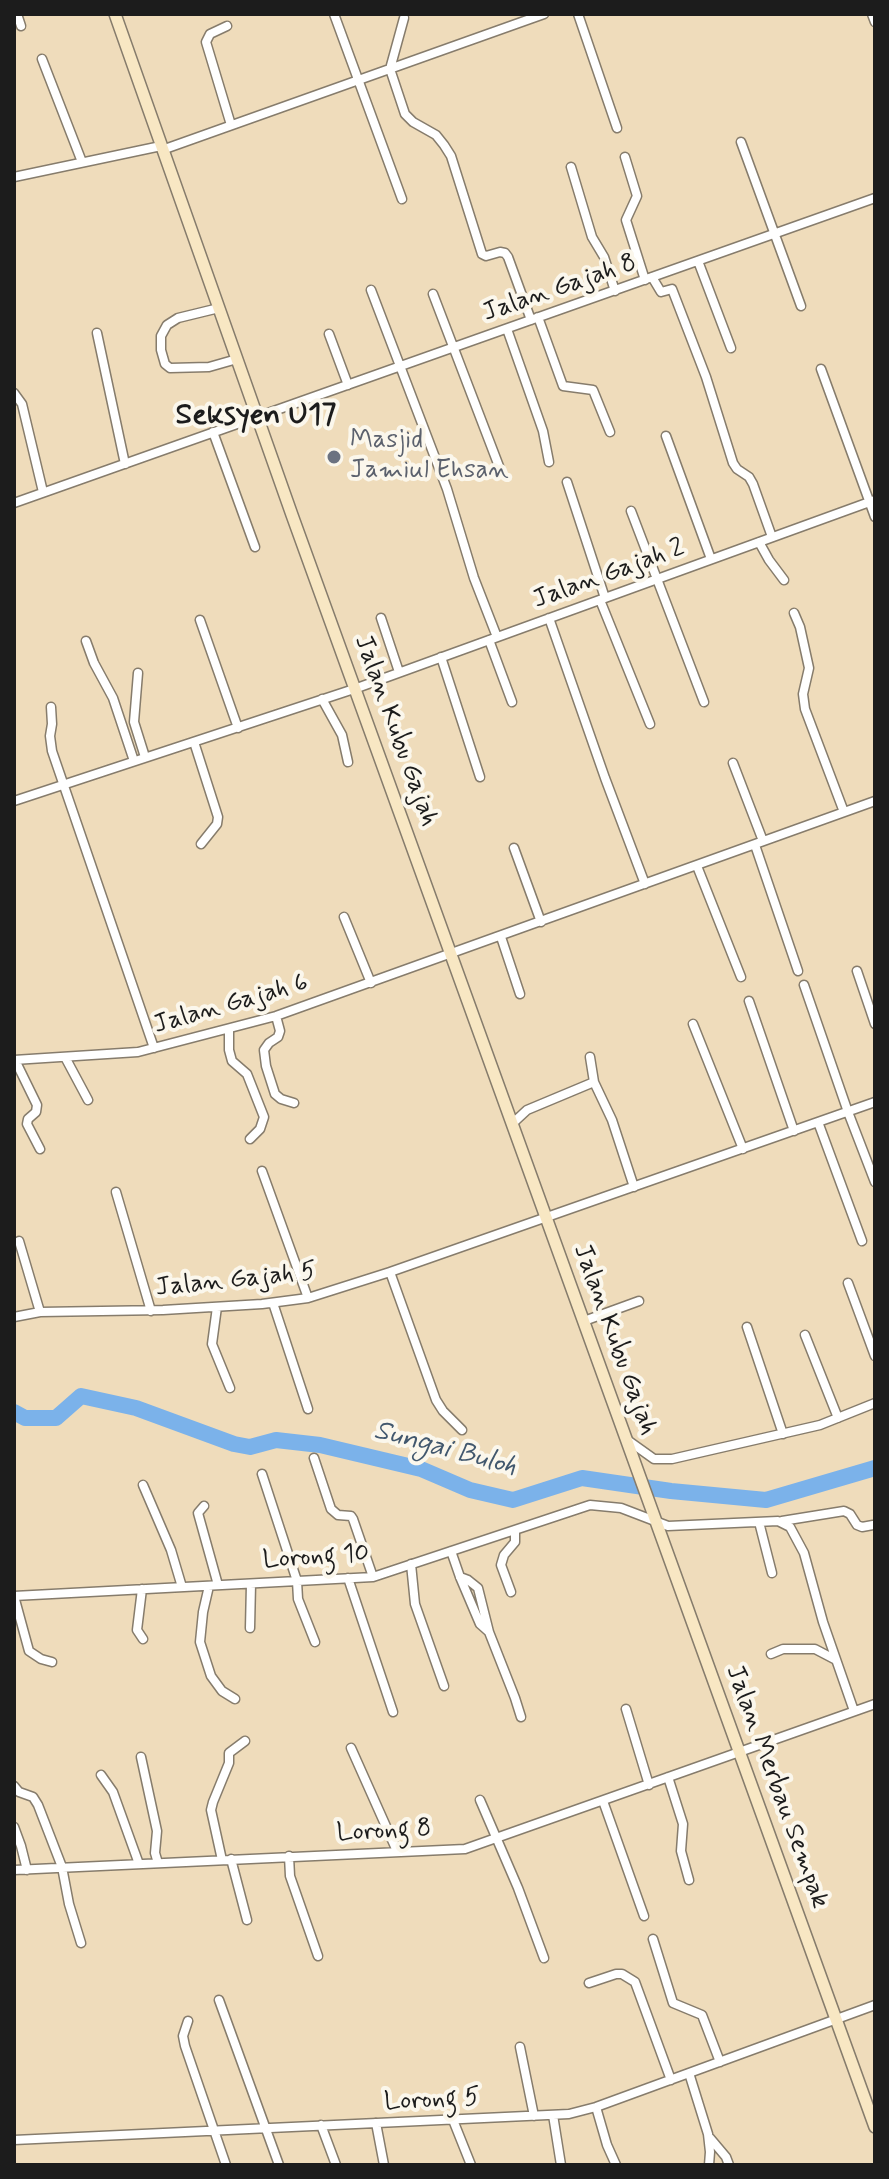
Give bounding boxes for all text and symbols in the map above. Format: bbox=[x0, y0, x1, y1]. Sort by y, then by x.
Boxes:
street label: Jalan Gajah 8 bbox=[479, 248, 641, 330]
district label: Seksyen U17 bbox=[176, 399, 336, 435]
place label: Masjid Jamiul Ehsan bbox=[350, 426, 509, 488]
marker: Masjid Jamiul Ehsan bbox=[325, 448, 343, 466]
street label: Jalan Gajah 2 bbox=[529, 533, 689, 617]
street label: Jalan Kubu Gajah bbox=[346, 631, 444, 831]
street label: Jalan Gajah 6 bbox=[150, 968, 312, 1042]
street label: Jalan Kubu Gajah bbox=[565, 1240, 663, 1440]
street label: Jalan Gajah 5 bbox=[154, 1257, 318, 1305]
water label: Sungai Buloh bbox=[370, 1415, 520, 1485]
street label: Lorong 10 bbox=[262, 1539, 370, 1577]
street label: Jalan Merbau Sempak bbox=[718, 1661, 834, 1913]
street label: Lorong 8 bbox=[336, 1814, 432, 1850]
street label: Lorong 5 bbox=[383, 2083, 481, 2119]

